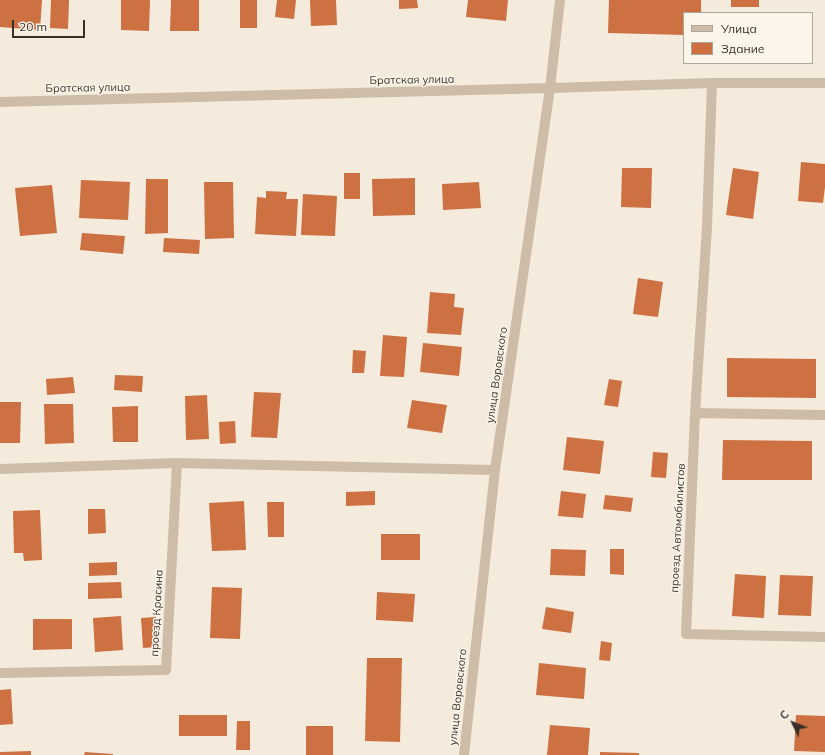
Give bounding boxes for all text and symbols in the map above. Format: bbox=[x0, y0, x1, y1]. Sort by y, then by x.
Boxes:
scale bar bbox=[14, 12, 87, 38]
legend bbox=[683, 12, 813, 64]
text: 20 m bbox=[19, 19, 47, 34]
text: Улица bbox=[721, 21, 757, 36]
text: Здание bbox=[721, 41, 764, 56]
street label: Братская улица bbox=[369, 73, 455, 87]
street label: Братская улица bbox=[45, 81, 131, 95]
street label: улица Воровского bbox=[484, 326, 510, 424]
street label: проезд Автомобилистов bbox=[668, 463, 688, 593]
street label: проезд Красина bbox=[148, 569, 166, 657]
street label: улица Воровского bbox=[446, 648, 470, 746]
north arrow bbox=[773, 703, 813, 743]
text: С bbox=[777, 707, 792, 722]

